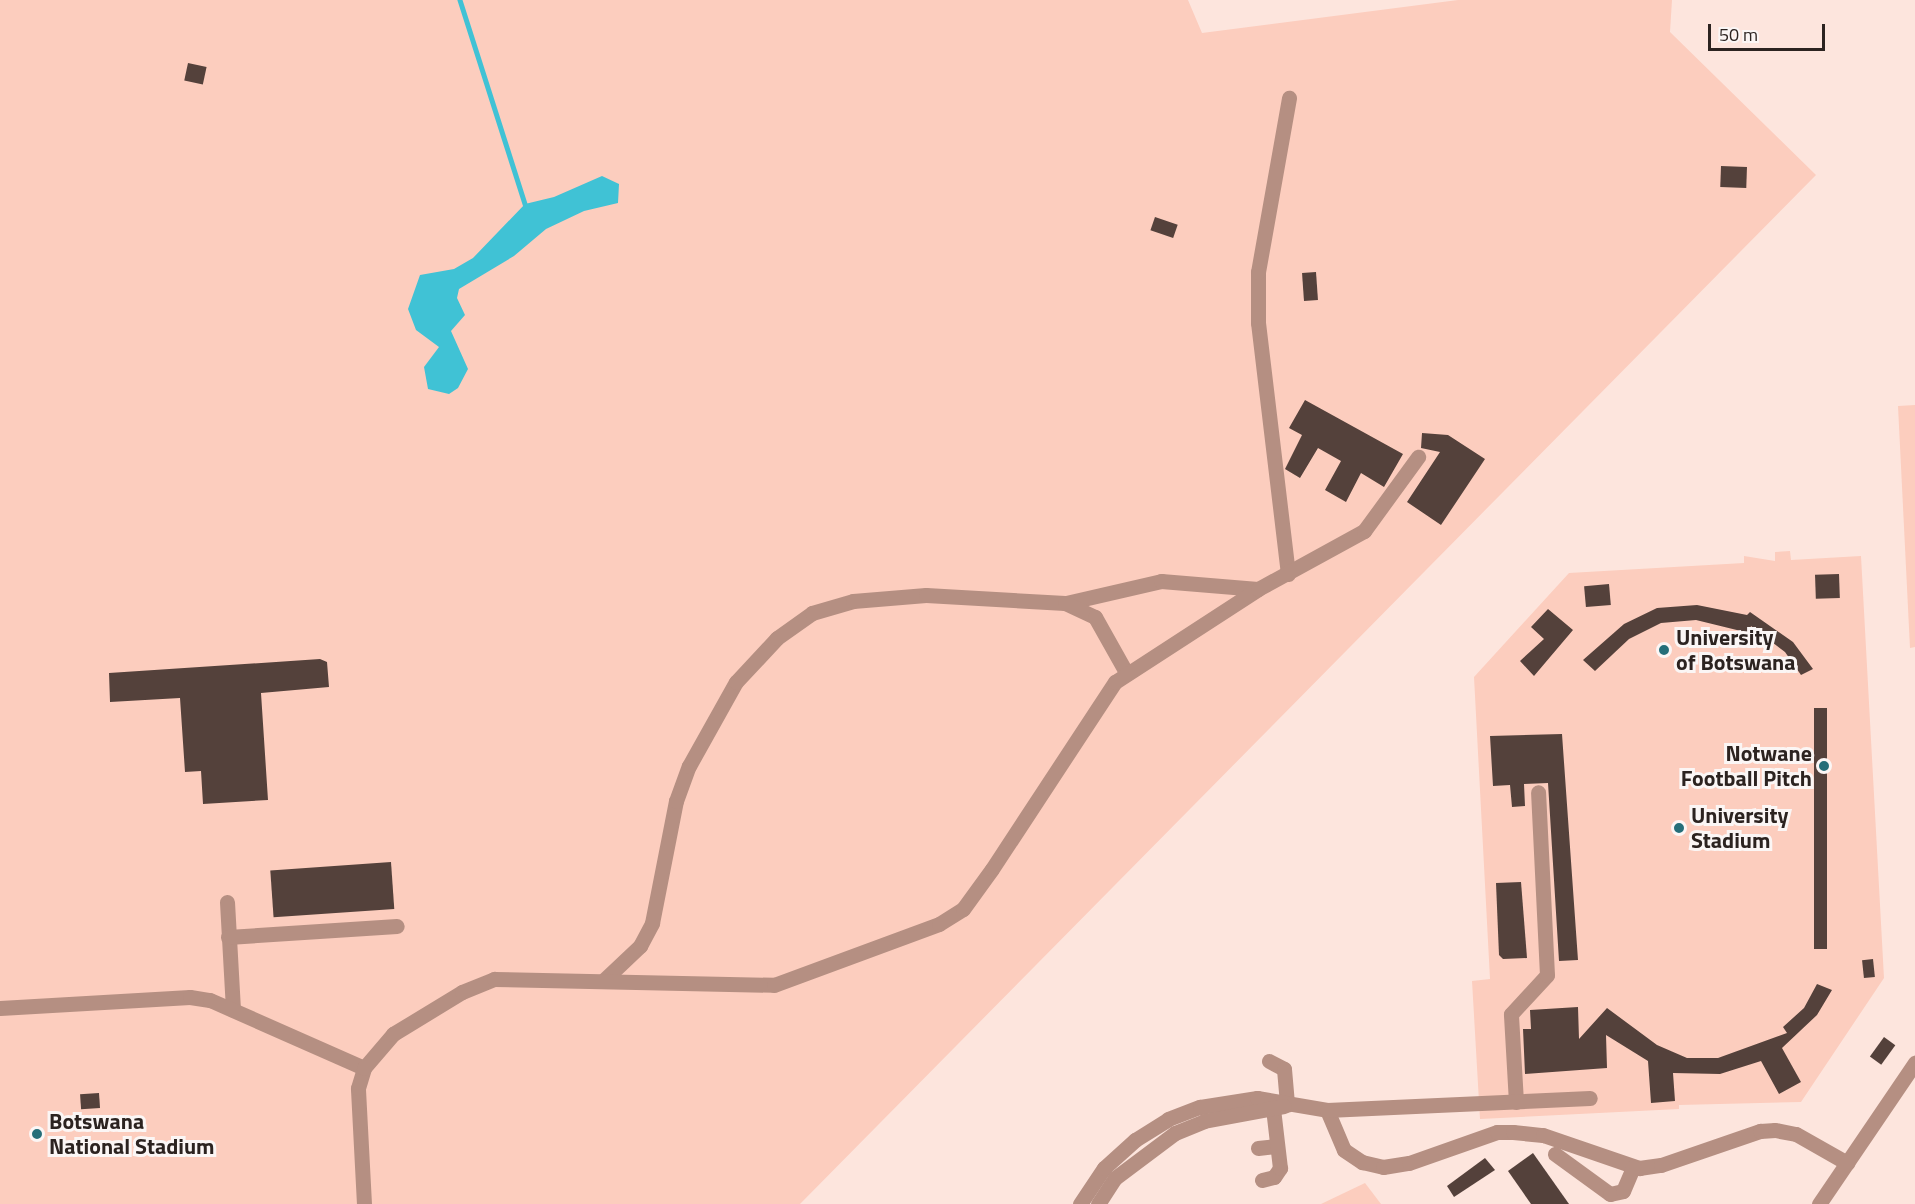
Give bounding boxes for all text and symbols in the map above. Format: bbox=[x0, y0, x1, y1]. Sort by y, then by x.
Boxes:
scale bar bbox=[1711, 12, 1828, 50]
text: 50 m bbox=[1719, 21, 1758, 48]
place label: University of Botswana bbox=[1676, 624, 1796, 676]
marker: University of Botswana bbox=[1657, 643, 1671, 657]
place label: Notwane Football Pitch bbox=[1681, 740, 1812, 792]
marker: Notwane Football Pitch bbox=[1817, 759, 1831, 773]
place label: University Stadium bbox=[1691, 802, 1788, 854]
marker: University Stadium bbox=[1672, 821, 1686, 835]
place label: Botswana National Stadium bbox=[49, 1108, 215, 1160]
marker: Botswana National Stadium bbox=[30, 1127, 44, 1141]

